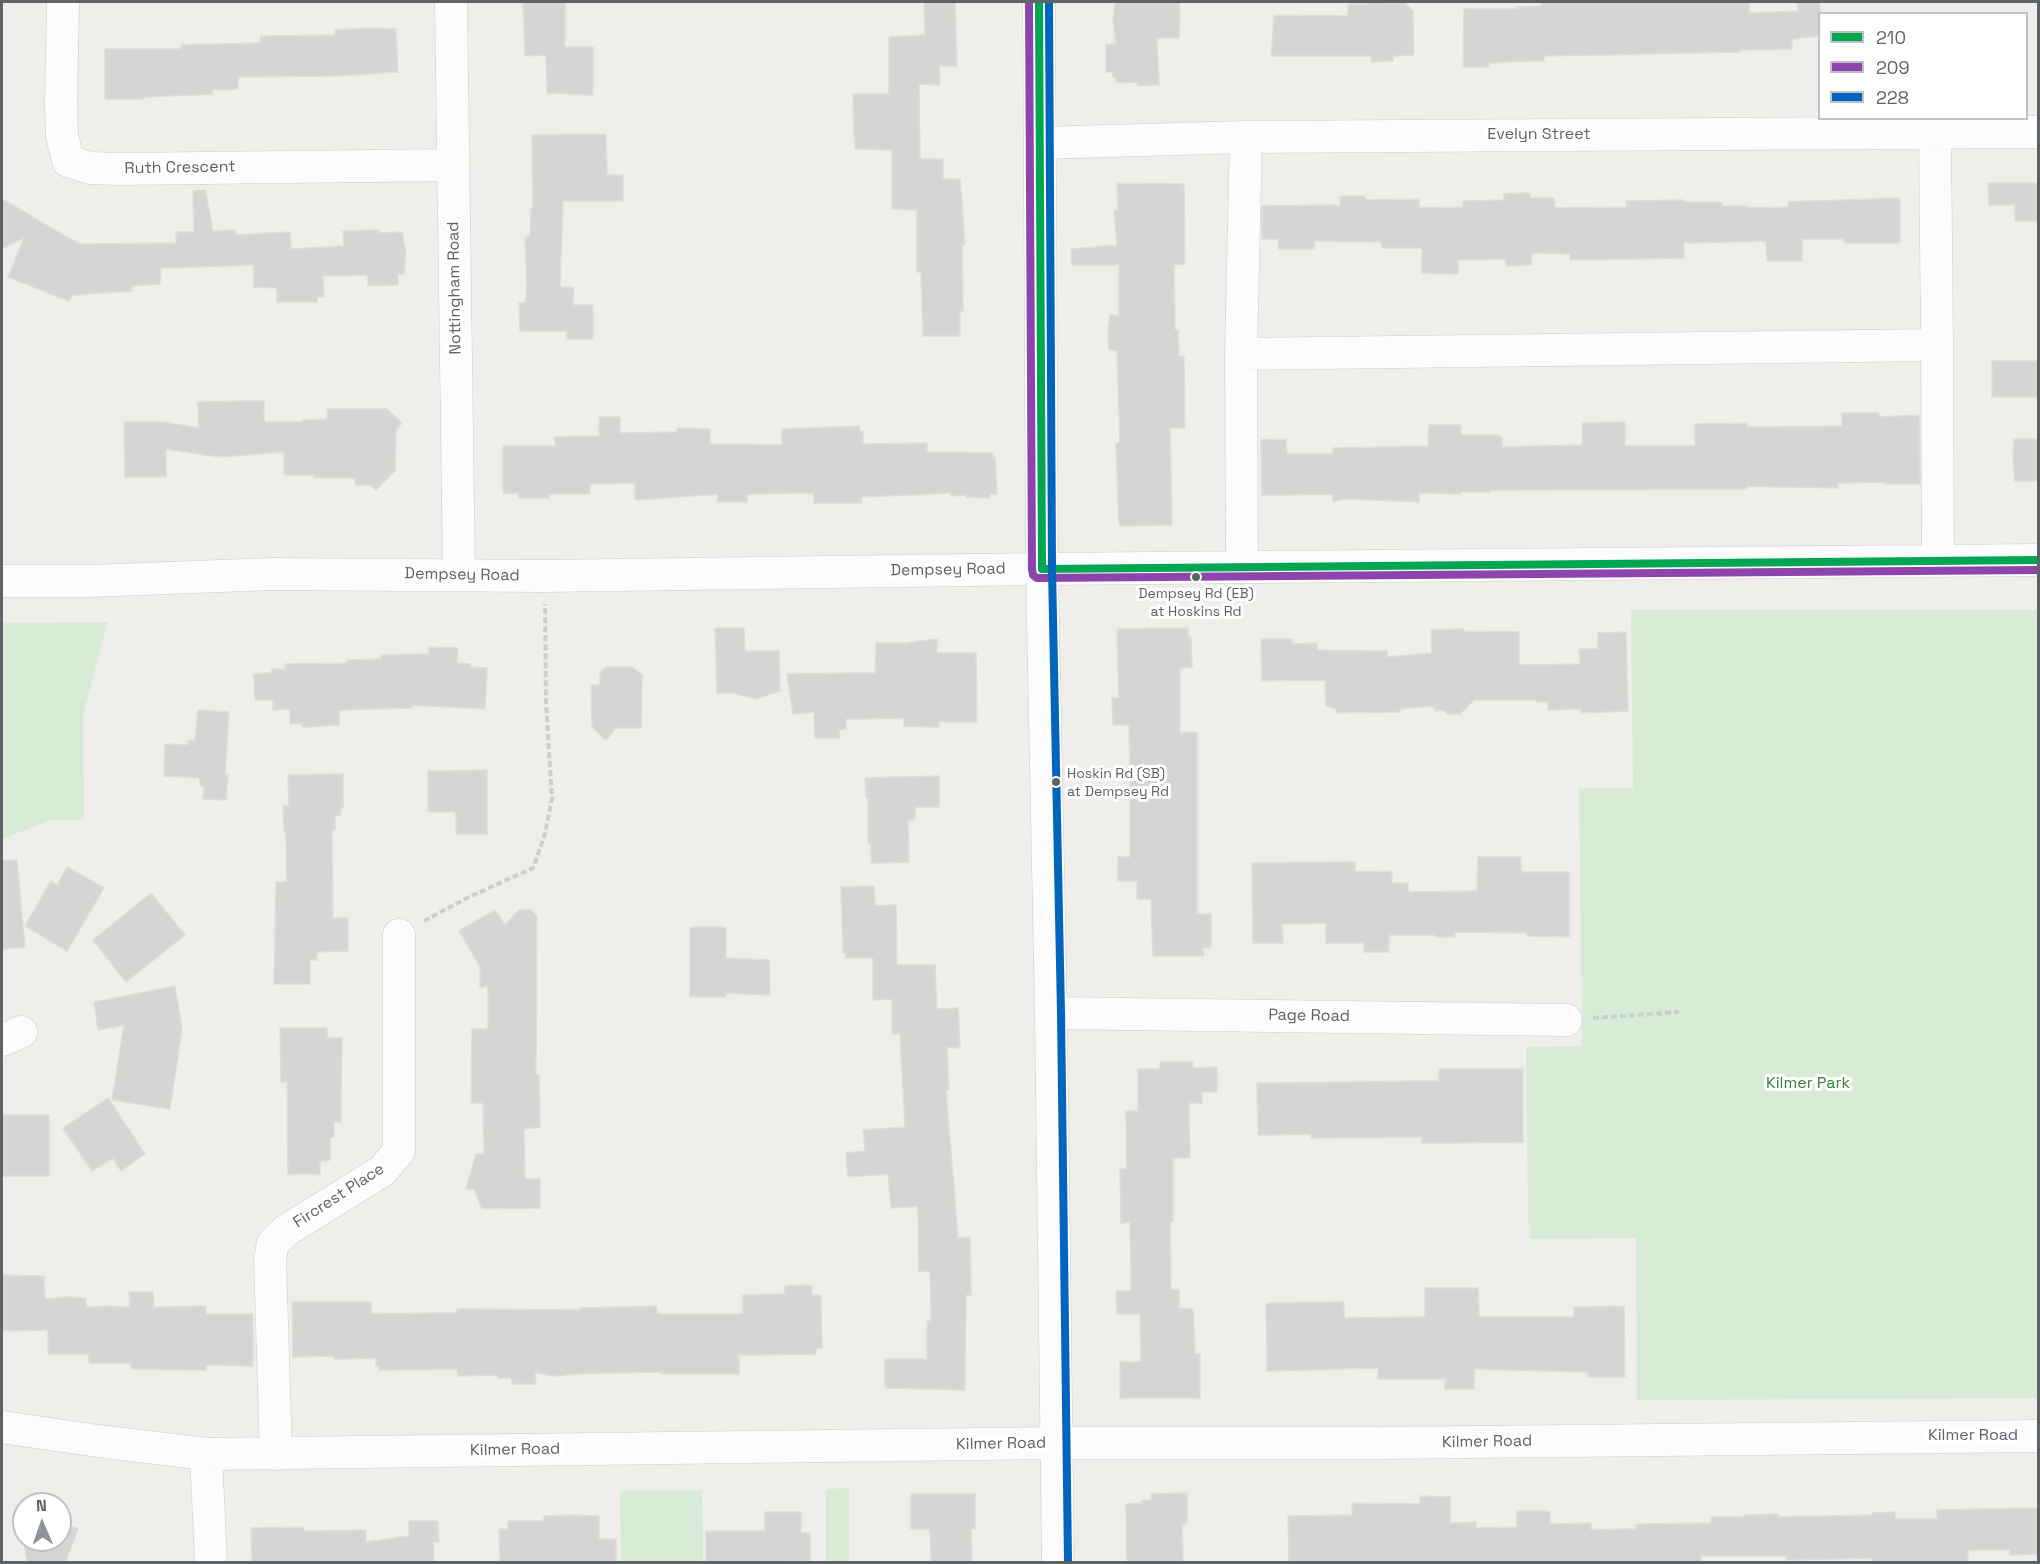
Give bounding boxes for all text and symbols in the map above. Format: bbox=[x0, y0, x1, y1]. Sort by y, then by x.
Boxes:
legend bbox=[1818, 12, 2028, 120]
text: 210 bbox=[1876, 26, 1906, 49]
text: 209 bbox=[1876, 56, 1909, 79]
text: 228 bbox=[1876, 86, 1909, 109]
street label: Evelyn Street bbox=[1487, 125, 1591, 145]
street label: Ruth Crescent bbox=[124, 157, 236, 179]
street label: Nottingham Road bbox=[444, 221, 466, 355]
street label: Dempsey Road bbox=[890, 559, 1006, 581]
street label: Dempsey Road bbox=[404, 564, 520, 586]
marker: Dempsey Rd (EB) at Hoskins Rd bbox=[1190, 571, 1202, 583]
place label: Dempsey Rd (EB) at Hoskins Rd bbox=[1138, 586, 1254, 618]
place label: Hoskin Rd (SB) at Dempsey Rd bbox=[1067, 766, 1169, 798]
marker: Hoskin Rd (SB) at Dempsey Rd bbox=[1050, 776, 1062, 788]
street label: Page Road bbox=[1268, 1006, 1350, 1026]
park label: Kilmer Park bbox=[1766, 1074, 1850, 1094]
street label: Fircrest Place bbox=[290, 1160, 388, 1232]
street label: Kilmer Road bbox=[1928, 1426, 2018, 1446]
street label: Kilmer Road bbox=[1442, 1432, 1532, 1452]
street label: Kilmer Road bbox=[956, 1434, 1046, 1454]
street label: Kilmer Road bbox=[470, 1440, 560, 1460]
north arrow bbox=[12, 1492, 72, 1552]
text: N bbox=[36, 1495, 47, 1516]

